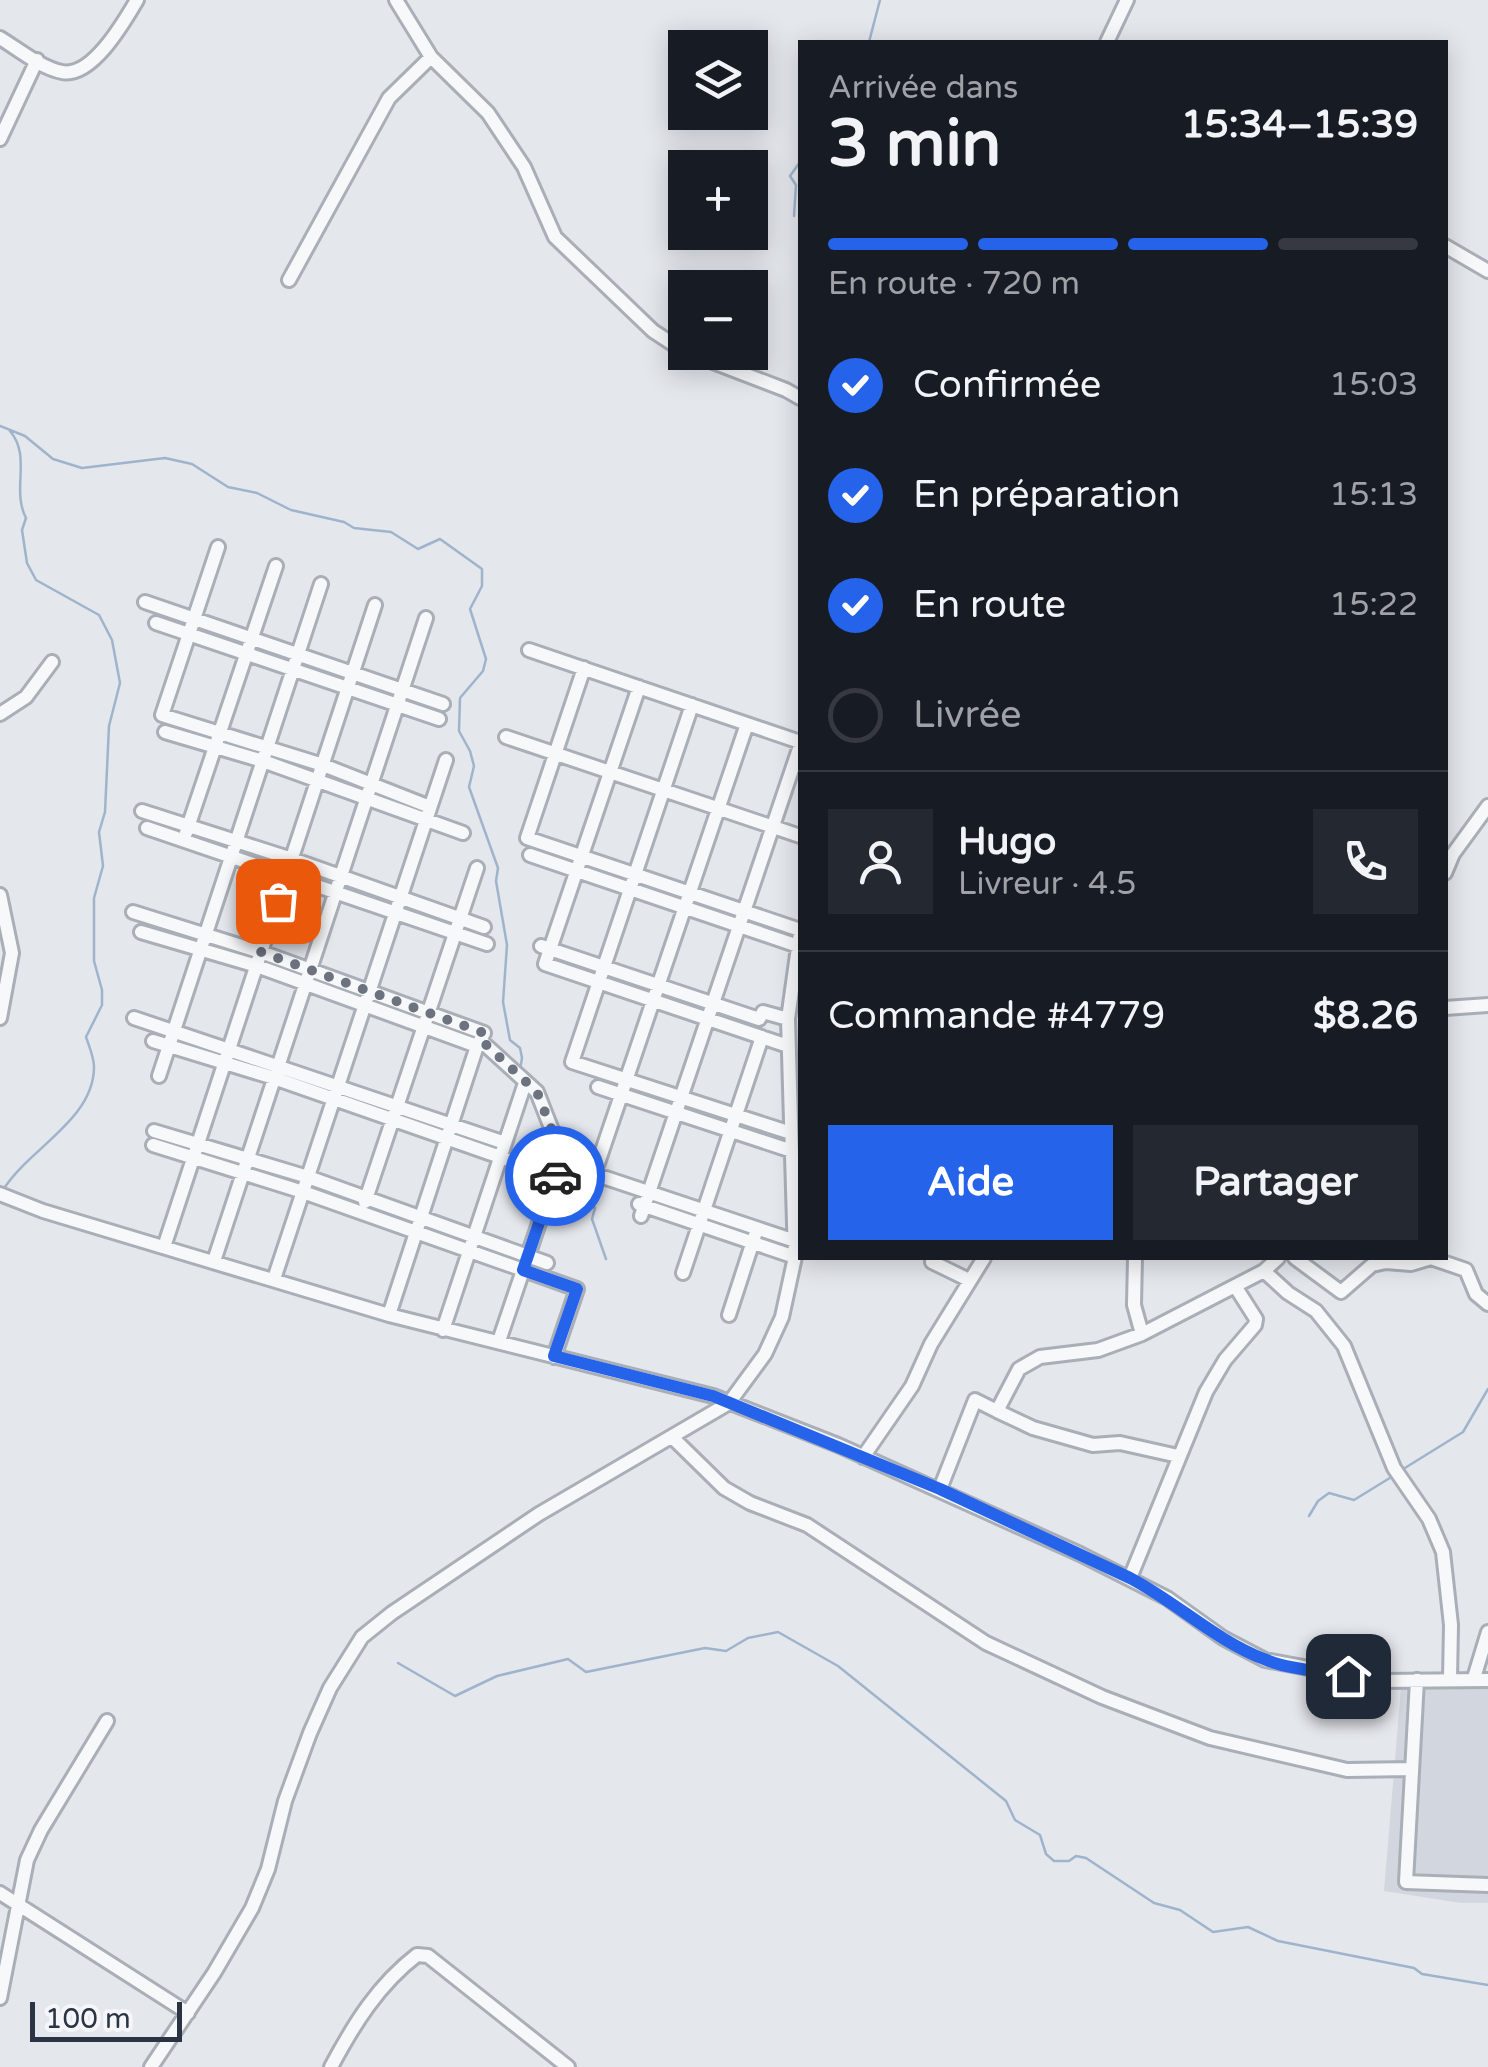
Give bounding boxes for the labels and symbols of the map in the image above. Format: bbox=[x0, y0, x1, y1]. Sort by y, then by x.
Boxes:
pin bbox=[236, 859, 321, 944]
courier bbox=[505, 1126, 605, 1226]
pin bbox=[1306, 1634, 1391, 1719]
scale bar bbox=[30, 1997, 182, 2042]

